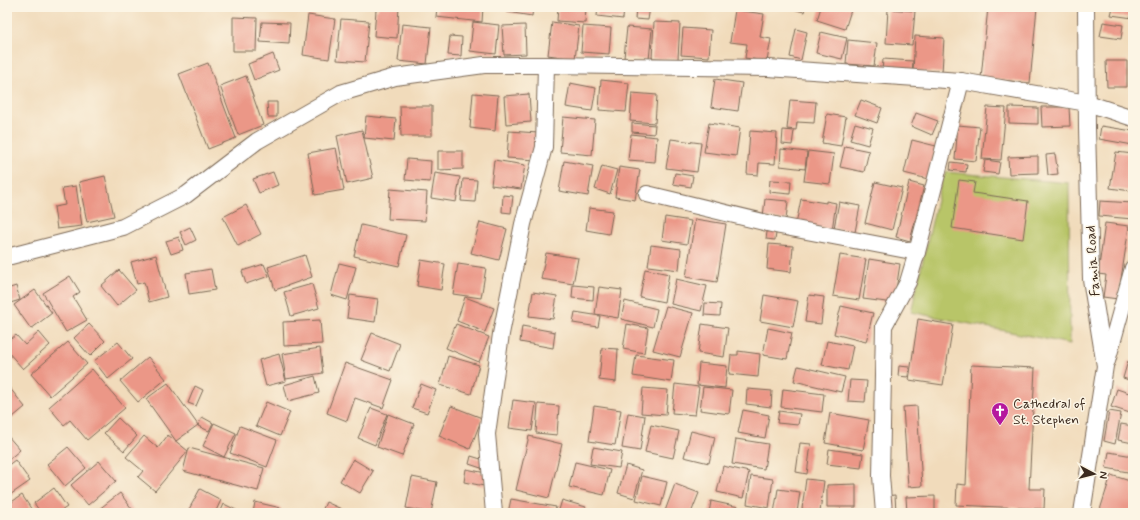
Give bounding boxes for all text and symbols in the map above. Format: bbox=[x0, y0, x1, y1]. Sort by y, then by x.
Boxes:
street label: Famia Road bbox=[1082, 225, 1104, 297]
place label: Cathedral of St. Stephen bbox=[1013, 395, 1085, 429]
church icon: Cathedral of St. Stephen bbox=[990, 401, 1010, 426]
north arrow bbox=[1074, 454, 1114, 494]
text: N bbox=[1096, 471, 1110, 480]

